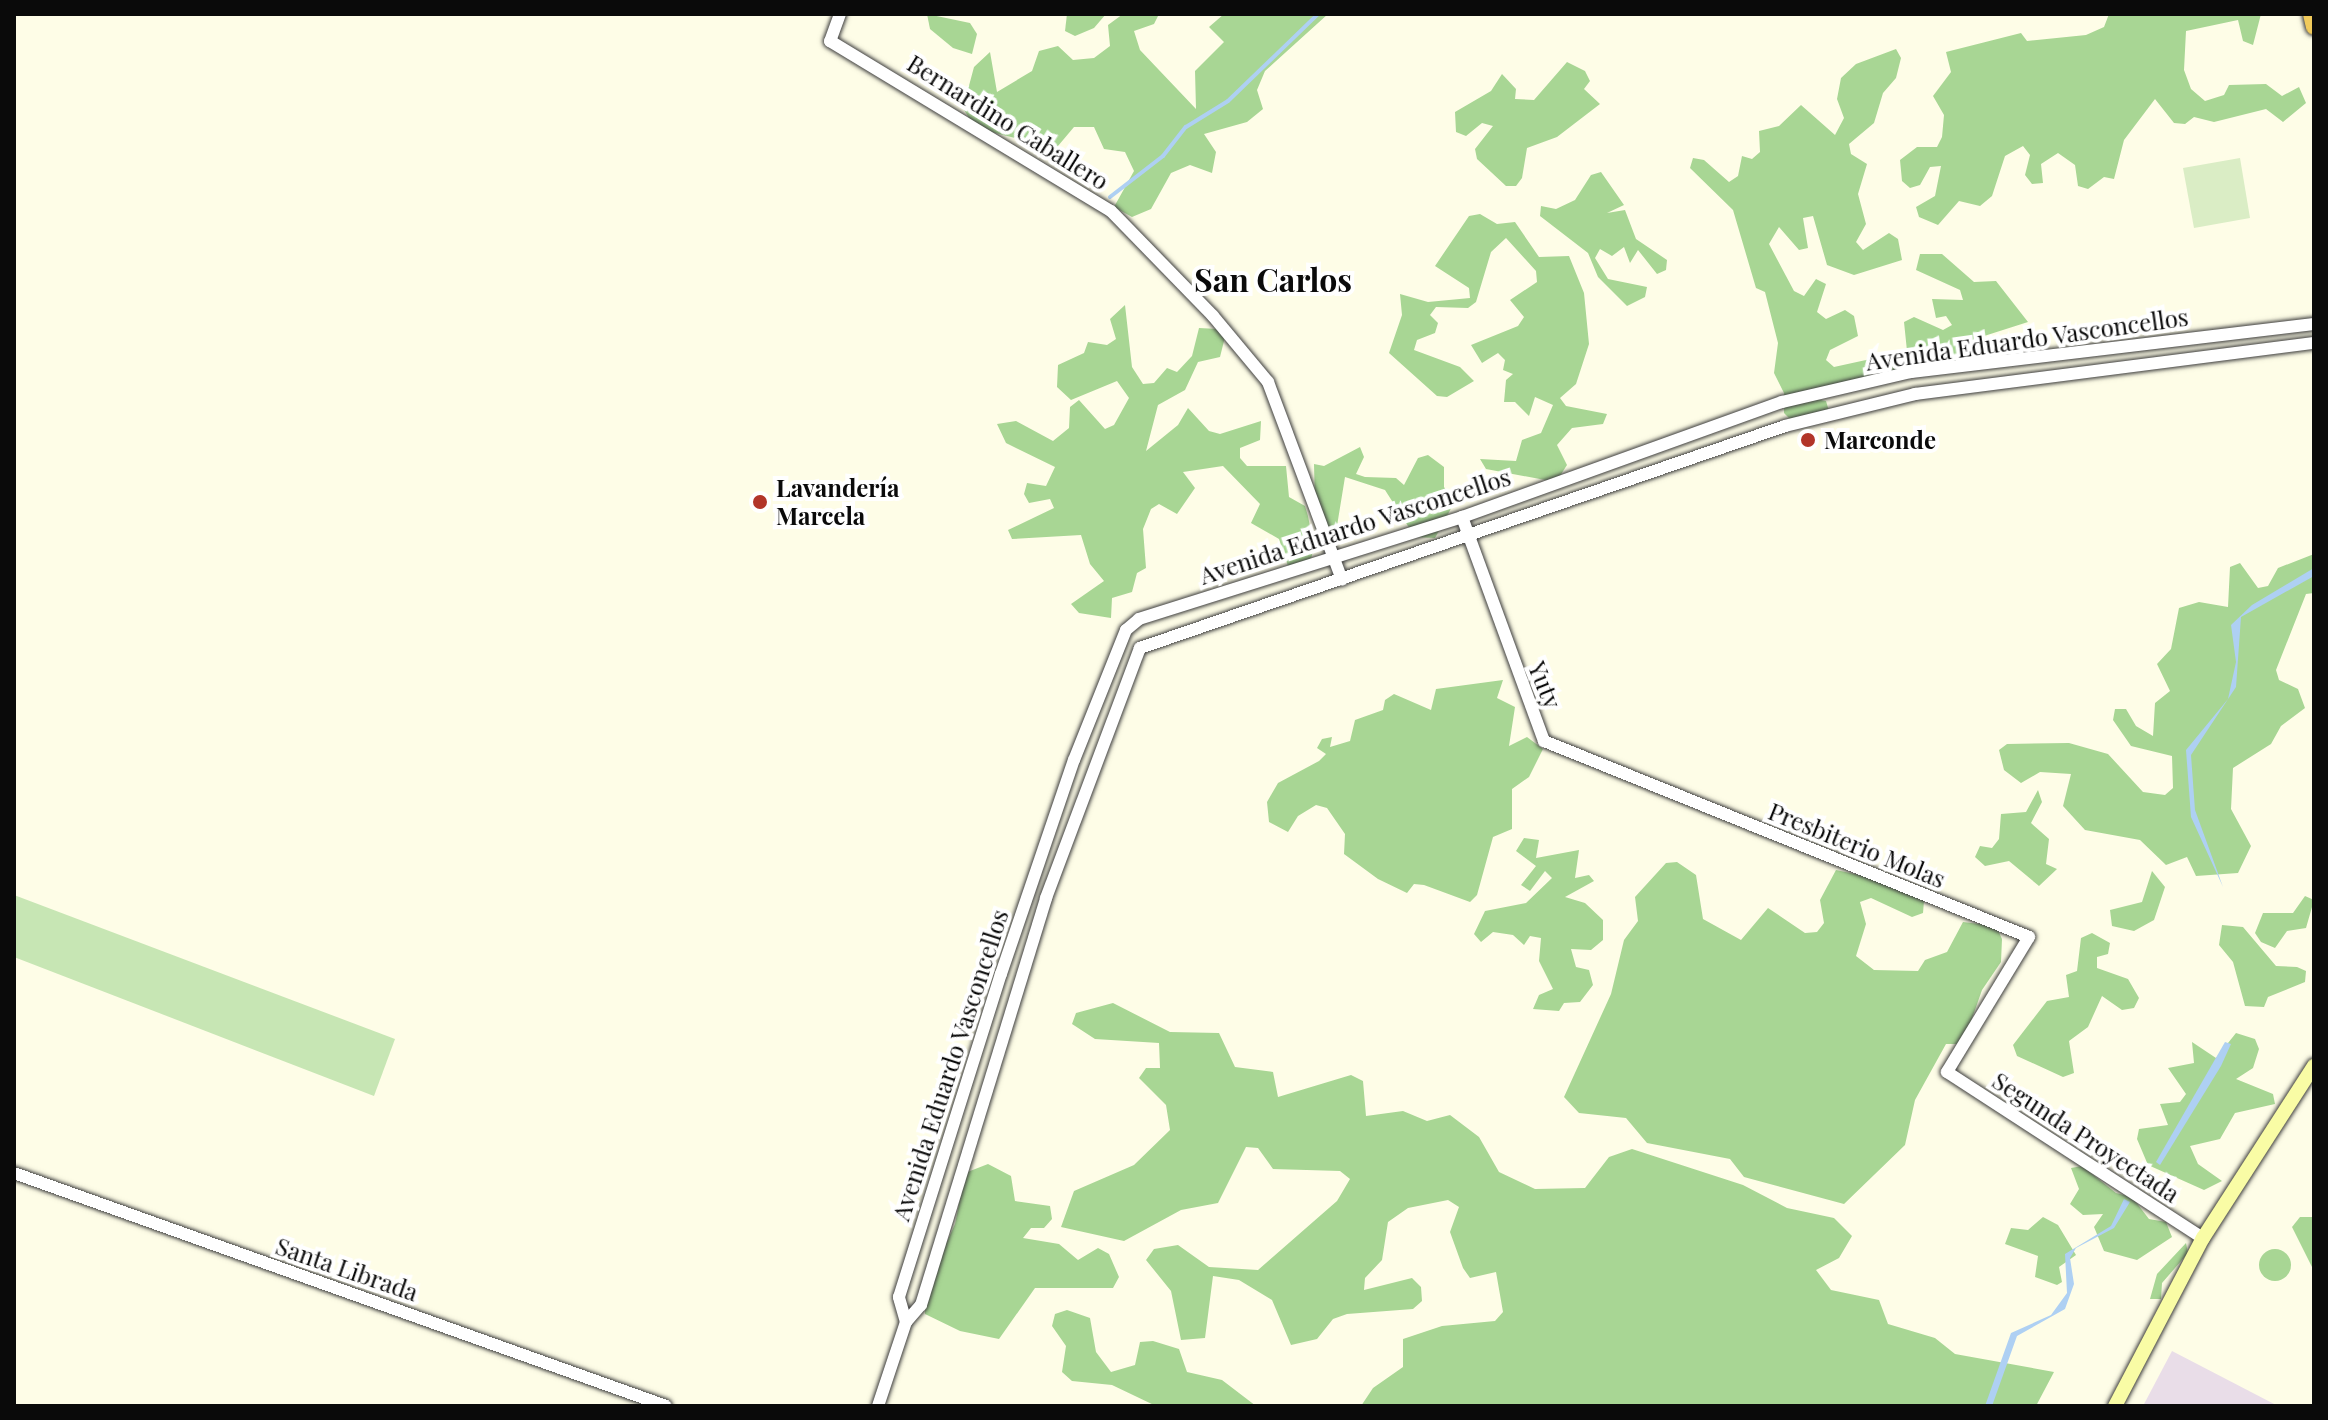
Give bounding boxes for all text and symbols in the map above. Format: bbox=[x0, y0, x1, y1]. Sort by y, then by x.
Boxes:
street label: Bernardino Caballero bbox=[902, 48, 1114, 196]
district label: San Carlos bbox=[1194, 260, 1352, 298]
street label: Avenida Eduardo Vasconcellos bbox=[1863, 302, 2191, 376]
place label: Marconde bbox=[1824, 426, 1936, 454]
marker: Marconde bbox=[1799, 431, 1817, 449]
street label: Avenida Eduardo Vasconcellos bbox=[1195, 462, 1515, 590]
place label: Lavandería Marcela bbox=[776, 474, 899, 530]
marker: Lavandería Marcela bbox=[751, 493, 769, 511]
street label: Yuty bbox=[1523, 657, 1567, 713]
street label: Presbiterio Molas bbox=[1764, 796, 1950, 894]
street label: Avenida Eduardo Vasconcellos bbox=[886, 905, 1014, 1225]
street label: Segunda Proyectada bbox=[1987, 1066, 2185, 1208]
street label: Santa Librada bbox=[272, 1231, 422, 1307]

